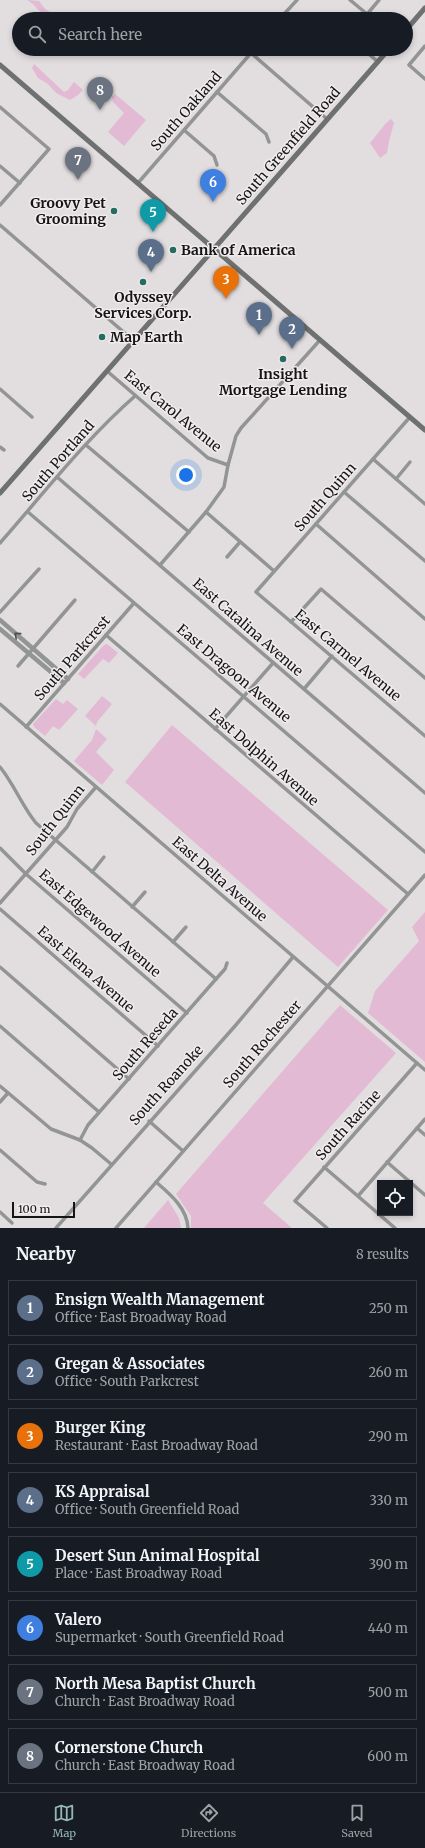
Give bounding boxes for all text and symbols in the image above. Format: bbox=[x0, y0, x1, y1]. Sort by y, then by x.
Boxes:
search box bbox=[12, 12, 413, 56]
icon: search bbox=[26, 23, 48, 45]
text: Search here bbox=[58, 25, 142, 44]
street label: South Oakland bbox=[147, 67, 226, 154]
pin: 8 bbox=[87, 77, 113, 110]
street label: South Greenfield Road bbox=[232, 83, 345, 209]
pin: 7 bbox=[65, 147, 91, 180]
pin: 6 bbox=[200, 169, 226, 202]
place label: Groovy Pet Grooming bbox=[30, 194, 106, 228]
pin: 5 bbox=[140, 199, 166, 232]
marker: Groovy Pet Grooming bbox=[109, 206, 119, 216]
pin: 4 bbox=[138, 239, 164, 272]
place label: Bank of America bbox=[181, 241, 296, 259]
marker: Bank of America bbox=[168, 245, 178, 255]
pin: 3 bbox=[213, 266, 239, 299]
marker: Odyssey Services Corp. bbox=[138, 277, 148, 287]
place label: Odyssey Services Corp. bbox=[94, 288, 192, 322]
pin: 1 bbox=[246, 302, 272, 335]
pin: 2 bbox=[279, 316, 305, 349]
place label: Map Earth bbox=[110, 328, 183, 346]
marker: Map Earth bbox=[97, 332, 107, 342]
marker: Insight Mortgage Lending bbox=[278, 354, 288, 364]
place label: Insight Mortgage Lending bbox=[219, 365, 347, 399]
street label: East Carol Avenue bbox=[121, 366, 225, 456]
street label: South Portland bbox=[18, 416, 98, 505]
street label: South Quinn bbox=[290, 459, 360, 535]
your location bbox=[176, 465, 196, 485]
street label: East Catalina Avenue bbox=[189, 574, 307, 680]
street label: East Carmel Avenue bbox=[291, 605, 405, 705]
street label: South Parkcrest bbox=[30, 611, 114, 704]
street label: East Dragoon Avenue bbox=[173, 620, 295, 726]
one-way arrow bbox=[14, 632, 22, 640]
street label: East Dolphin Avenue bbox=[205, 704, 323, 810]
street label: South Quinn bbox=[22, 781, 88, 859]
street label: East Delta Avenue bbox=[169, 833, 271, 925]
street label: East Edgewood Avenue bbox=[35, 865, 165, 981]
street label: East Elena Avenue bbox=[34, 922, 138, 1016]
street label: South Rochester bbox=[219, 996, 305, 1092]
street label: South Reseda bbox=[108, 1003, 182, 1084]
street label: South Roanoke bbox=[125, 1041, 207, 1129]
street label: South Racine bbox=[312, 1086, 384, 1164]
map controls bbox=[377, 1180, 413, 1216]
button: locate bbox=[377, 1180, 413, 1216]
scale bar bbox=[12, 1200, 75, 1219]
text: 100 m bbox=[18, 1202, 50, 1216]
text: Nearby bbox=[16, 1243, 76, 1265]
text: 8 results bbox=[356, 1246, 409, 1263]
text: Ensign Wealth Management bbox=[55, 1290, 265, 1309]
text: 1 bbox=[27, 1300, 33, 1317]
text: 250 m bbox=[369, 1300, 408, 1317]
text: Office · East Broadway Road bbox=[55, 1309, 227, 1326]
text: Gregan & Associates bbox=[55, 1354, 205, 1373]
text: 2 bbox=[26, 1364, 34, 1381]
text: 260 m bbox=[368, 1364, 408, 1381]
text: Office · South Parkcrest bbox=[55, 1373, 199, 1390]
text: Burger King bbox=[55, 1418, 145, 1437]
text: 3 bbox=[26, 1428, 34, 1445]
text: 290 m bbox=[368, 1428, 408, 1445]
text: Restaurant · East Broadway Road bbox=[55, 1437, 258, 1454]
text: KS Appraisal bbox=[55, 1482, 150, 1501]
text: 4 bbox=[26, 1492, 34, 1509]
text: 330 m bbox=[369, 1492, 408, 1509]
text: Office · South Greenfield Road bbox=[55, 1501, 239, 1518]
text: Desert Sun Animal Hospital bbox=[55, 1546, 260, 1565]
text: 5 bbox=[26, 1556, 34, 1573]
text: 390 m bbox=[369, 1556, 408, 1573]
text: Place · East Broadway Road bbox=[55, 1565, 222, 1582]
text: Valero bbox=[55, 1610, 101, 1629]
text: 6 bbox=[26, 1620, 34, 1637]
text: 440 m bbox=[368, 1620, 408, 1637]
text: Supermarket · South Greenfield Road bbox=[55, 1629, 284, 1646]
text: North Mesa Baptist Church bbox=[55, 1674, 256, 1693]
text: 7 bbox=[26, 1684, 34, 1701]
text: 500 m bbox=[368, 1684, 408, 1701]
text: Church · East Broadway Road bbox=[55, 1693, 235, 1710]
text: Cornerstone Church bbox=[55, 1738, 203, 1757]
text: 8 bbox=[26, 1748, 34, 1765]
text: 600 m bbox=[367, 1748, 408, 1765]
text: Church · East Broadway Road bbox=[55, 1757, 235, 1774]
tab: Map bbox=[53, 1802, 76, 1840]
tab: Directions bbox=[181, 1802, 236, 1840]
tab: Saved bbox=[341, 1802, 372, 1840]

